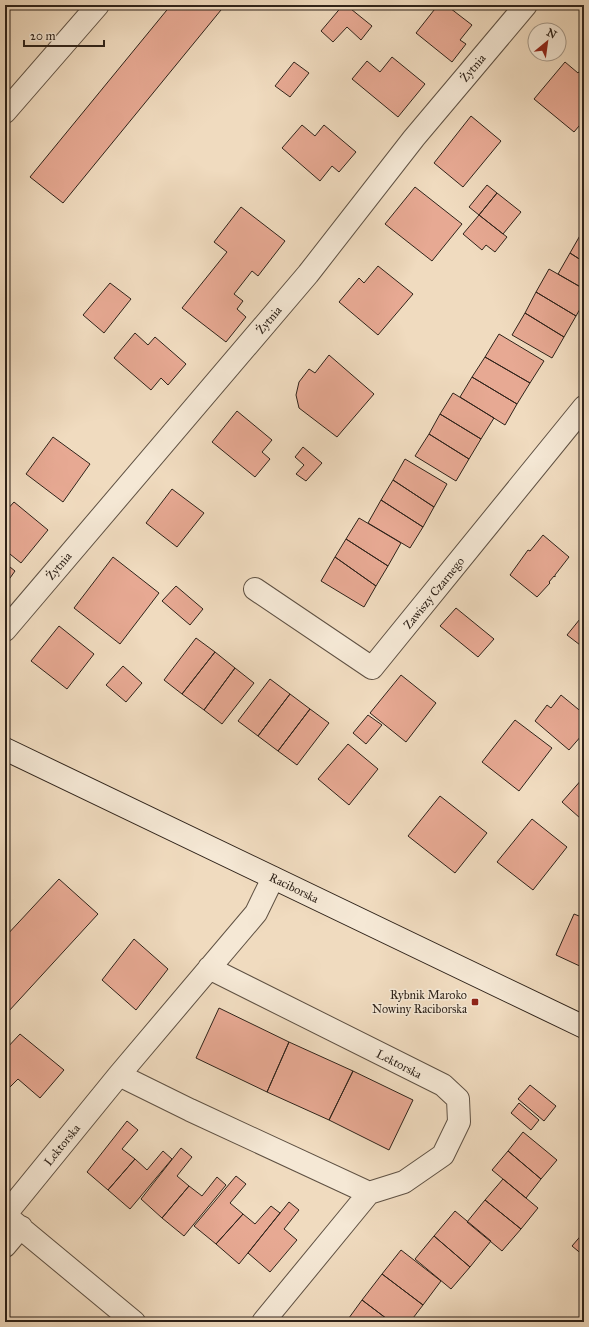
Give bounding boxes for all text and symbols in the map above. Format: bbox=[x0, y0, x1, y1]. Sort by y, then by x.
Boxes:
scale bar bbox=[24, 22, 104, 48]
north arrow bbox=[527, 22, 567, 62]
text: N bbox=[544, 26, 559, 42]
text: 20 m bbox=[30, 29, 56, 43]
street label: Żytnia bbox=[457, 50, 489, 85]
street label: Żytnia bbox=[253, 302, 285, 337]
street label: Żytnia bbox=[43, 548, 75, 583]
street label: Zawiszy Czarnego bbox=[401, 554, 468, 632]
street label: Raciborska bbox=[267, 870, 322, 906]
place label: Rybnik Maroko Nowiny Raciborska bbox=[372, 988, 468, 1016]
marker: Rybnik Maroko Nowiny Raciborska bbox=[470, 997, 480, 1007]
street label: Lektorska bbox=[374, 1047, 425, 1082]
street label: Lektorska bbox=[41, 1121, 83, 1169]

